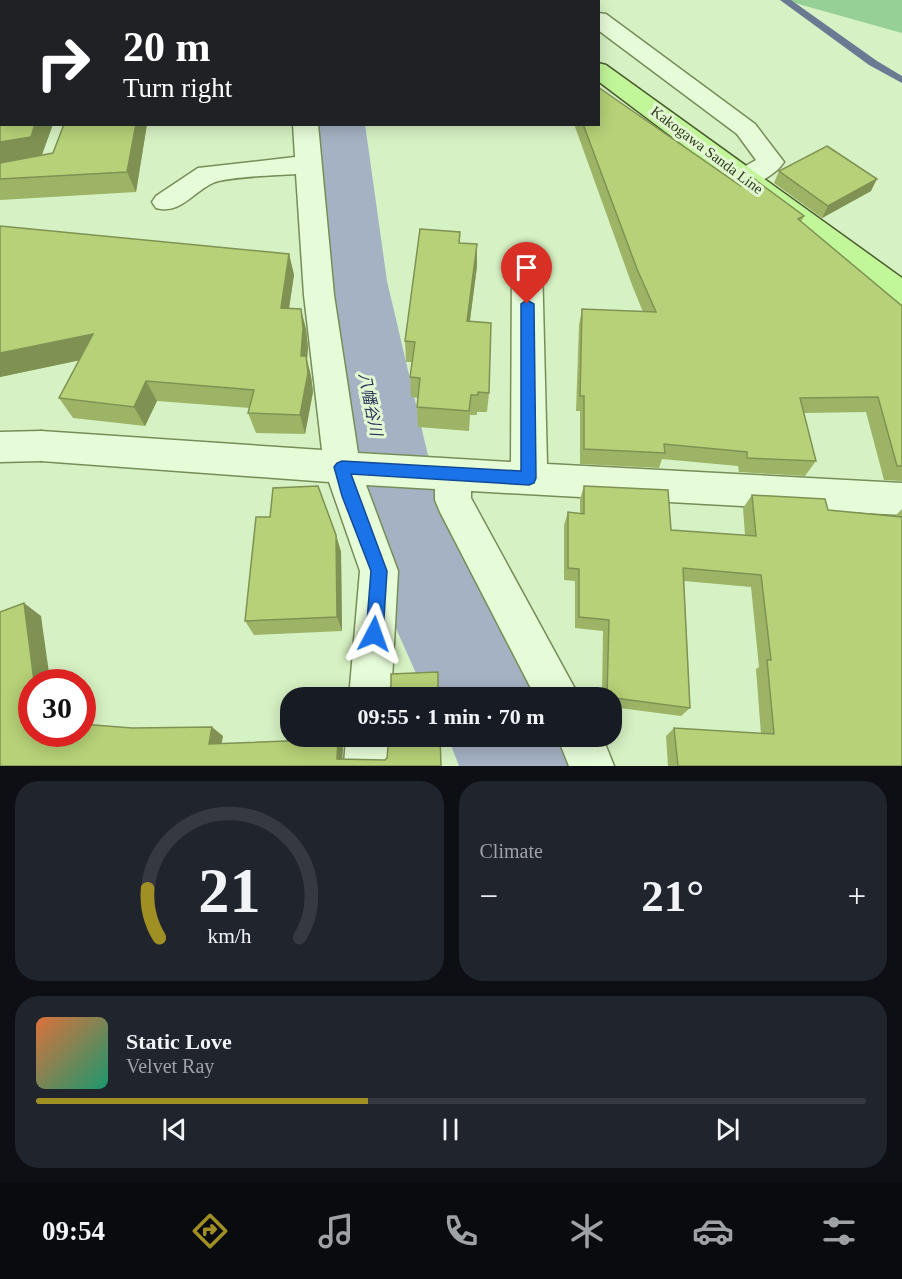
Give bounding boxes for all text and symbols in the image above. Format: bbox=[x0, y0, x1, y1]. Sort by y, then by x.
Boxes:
icon: right bbox=[24, 24, 102, 102]
text: 20 m bbox=[123, 24, 211, 70]
text: Turn right bbox=[123, 73, 232, 103]
street label: Kakogawa Sanda Line bbox=[648, 103, 766, 197]
pin bbox=[501, 242, 552, 304]
icon: arrive bbox=[510, 251, 543, 284]
water label: 八幡谷川 bbox=[356, 371, 385, 439]
position arrow bbox=[342, 602, 406, 666]
speed limit sign: 30 bbox=[18, 669, 96, 747]
text: 09:55 · 1 min · 70 m bbox=[358, 704, 545, 729]
text: Climate bbox=[480, 840, 543, 862]
text: 21 bbox=[198, 856, 260, 925]
text: 21° bbox=[641, 871, 704, 921]
text: − bbox=[480, 878, 498, 914]
text: + bbox=[847, 878, 866, 914]
text: km/h bbox=[207, 924, 252, 948]
text: Static Love bbox=[126, 1029, 232, 1054]
text: Velvet Ray bbox=[126, 1055, 214, 1077]
icon: previous bbox=[158, 1113, 191, 1146]
icon: pause bbox=[434, 1113, 467, 1146]
icon: next bbox=[711, 1113, 744, 1146]
icon: directions bbox=[189, 1210, 231, 1252]
icon: music bbox=[315, 1210, 357, 1252]
icon: phone bbox=[440, 1210, 482, 1252]
icon: climate bbox=[566, 1210, 608, 1252]
icon: car bbox=[692, 1210, 734, 1252]
icon: filters bbox=[818, 1210, 860, 1252]
text: 09:54 bbox=[42, 1216, 105, 1246]

